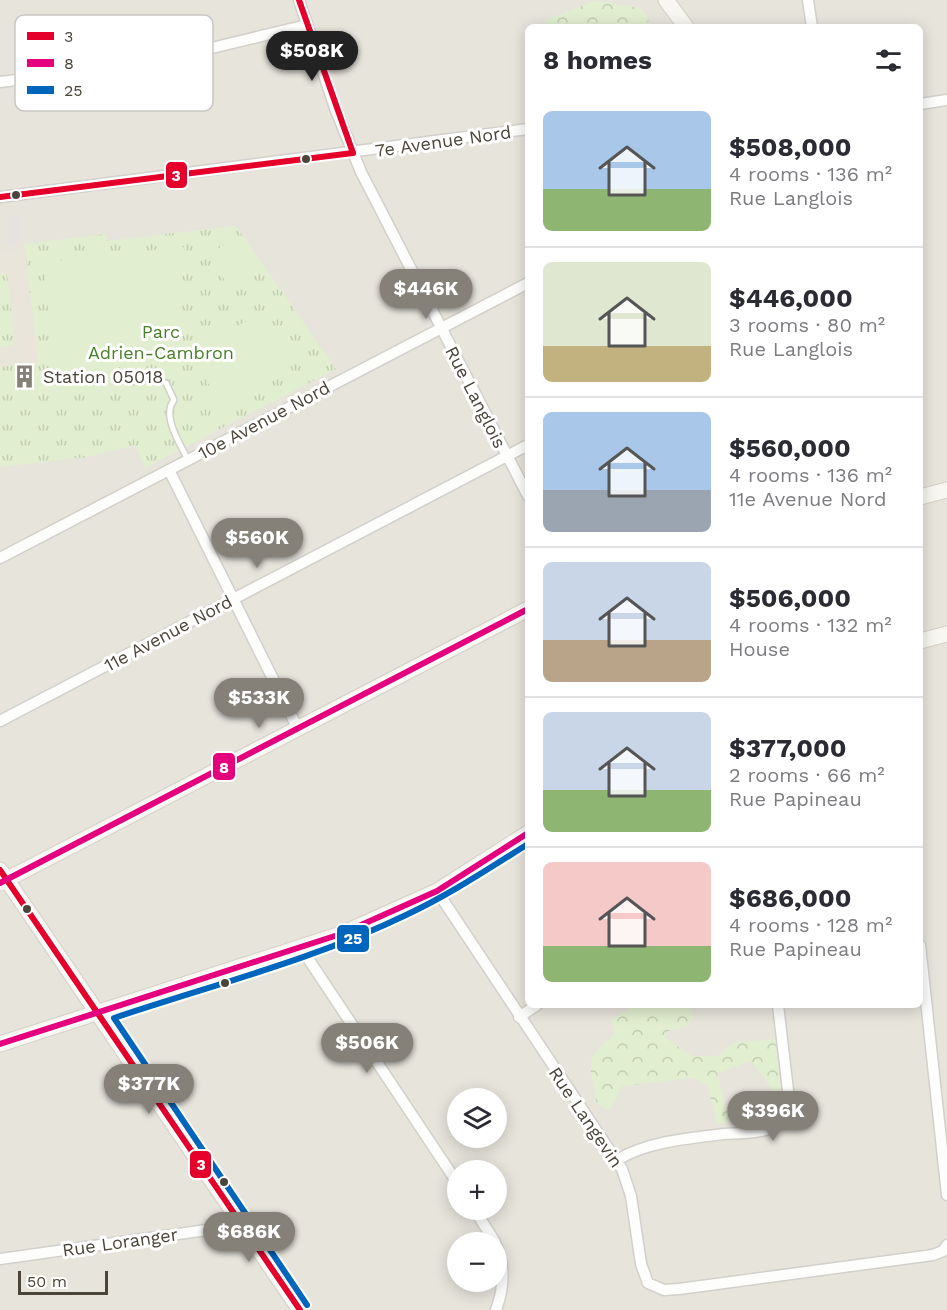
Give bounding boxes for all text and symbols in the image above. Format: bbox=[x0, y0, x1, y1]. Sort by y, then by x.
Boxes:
legend bbox=[15, 15, 213, 111]
text: 3 bbox=[64, 27, 73, 46]
pin: $508K bbox=[270, 31, 354, 82]
text: $508K bbox=[280, 38, 344, 62]
icon: filters bbox=[872, 44, 905, 77]
text: 8 homes bbox=[543, 45, 652, 75]
text: 8 bbox=[64, 54, 74, 73]
text: 25 bbox=[64, 81, 83, 100]
street label: 7e Avenue Nord bbox=[374, 121, 512, 161]
text: $508,000 bbox=[729, 132, 851, 162]
icon: home bbox=[591, 135, 663, 207]
unlabelled marker bbox=[300, 153, 312, 165]
line badge: 3 bbox=[165, 161, 188, 189]
text: 4 rooms · 136 m² bbox=[729, 162, 892, 186]
text: 3 bbox=[171, 166, 181, 185]
text: Rue Langlois bbox=[729, 186, 853, 210]
unlabelled marker bbox=[10, 189, 22, 201]
pin: $446K bbox=[384, 269, 468, 320]
text: $446K bbox=[394, 276, 458, 300]
text: $446,000 bbox=[729, 283, 853, 313]
icon: home bbox=[591, 286, 663, 358]
text: 3 rooms · 80 m² bbox=[729, 313, 885, 337]
park label: Parc Adrien-Cambron bbox=[88, 321, 234, 363]
text: Rue Langlois bbox=[729, 337, 853, 361]
street label: Rue Langlois bbox=[441, 342, 511, 452]
building icon: Station 05018 bbox=[12, 363, 38, 389]
place label: Station 05018 bbox=[43, 366, 163, 387]
street label: 10e Avenue Nord bbox=[195, 376, 333, 464]
text: $560,000 bbox=[729, 433, 851, 463]
icon: home bbox=[591, 436, 663, 508]
text: 4 rooms · 136 m² bbox=[729, 463, 892, 487]
text: 11e Avenue Nord bbox=[729, 487, 887, 511]
pin: $560K bbox=[215, 518, 299, 569]
text: $560K bbox=[225, 525, 289, 549]
text: $506,000 bbox=[729, 583, 851, 613]
icon: home bbox=[591, 586, 663, 658]
street label: 11e Avenue Nord bbox=[100, 590, 236, 676]
text: 4 rooms · 132 m² bbox=[729, 613, 892, 637]
text: House bbox=[729, 637, 790, 661]
pin: $533K bbox=[217, 678, 301, 729]
text: $533K bbox=[228, 685, 290, 709]
text: $377,000 bbox=[729, 733, 846, 763]
icon: home bbox=[591, 736, 663, 808]
line badge: 8 bbox=[212, 752, 236, 781]
text: 8 bbox=[219, 758, 229, 777]
text: 2 rooms · 66 m² bbox=[729, 763, 885, 787]
text: Rue Papineau bbox=[729, 787, 862, 811]
text: $686,000 bbox=[729, 883, 852, 913]
icon: home bbox=[591, 886, 663, 958]
unlabelled marker bbox=[21, 903, 33, 915]
text: 4 rooms · 128 m² bbox=[729, 913, 892, 937]
line badge: 25 bbox=[336, 924, 370, 953]
text: 25 bbox=[344, 929, 362, 948]
text: Rue Papineau bbox=[729, 937, 862, 961]
unlabelled marker bbox=[219, 977, 231, 989]
pin: $506K bbox=[325, 1023, 409, 1074]
text: $506K bbox=[335, 1030, 399, 1054]
street label: Rue Langevin bbox=[545, 1063, 627, 1171]
pin: $377K bbox=[107, 1064, 191, 1115]
text: $377K bbox=[118, 1071, 180, 1095]
map controls bbox=[447, 1088, 507, 1292]
button: layers bbox=[447, 1088, 507, 1148]
pin: $396K bbox=[731, 1091, 815, 1142]
text: $396K bbox=[741, 1098, 805, 1122]
line badge: 3 bbox=[189, 1150, 212, 1179]
text: 3 bbox=[196, 1155, 206, 1174]
button: + bbox=[447, 1160, 507, 1220]
unlabelled marker bbox=[218, 1176, 230, 1188]
pin: $686K bbox=[207, 1212, 291, 1263]
text: $686K bbox=[217, 1219, 281, 1243]
street label: Rue Loranger bbox=[61, 1223, 179, 1261]
button: − bbox=[447, 1232, 507, 1292]
scale bar bbox=[18, 1268, 108, 1296]
text: 50 m bbox=[27, 1272, 67, 1291]

